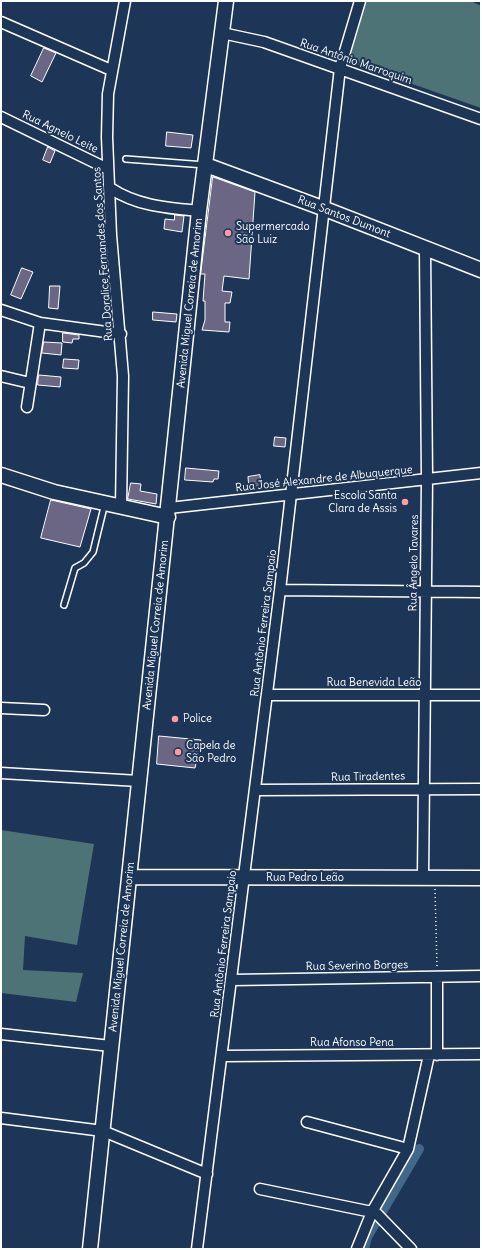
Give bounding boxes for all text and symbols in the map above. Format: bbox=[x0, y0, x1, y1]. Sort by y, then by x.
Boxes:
street label: Rua Antônio Marroquim bbox=[298, 37, 414, 87]
street label: Rua Agnelo Leite bbox=[20, 108, 100, 156]
street label: Rua Doralice Fernandes dos Santos bbox=[90, 166, 116, 342]
street label: Rua Santos Dumont bbox=[296, 193, 392, 241]
street label: Avenida Miguel Correia de Amorim bbox=[174, 217, 206, 389]
place label: Supermercado São Luiz bbox=[236, 220, 310, 246]
marker: Supermercado São Luiz bbox=[223, 228, 233, 238]
street label: Rua José Alexandre de Albuquerque bbox=[235, 463, 413, 495]
place label: Escola Santa Clara de Assis bbox=[328, 489, 397, 515]
marker: Escola Santa Clara de Assis bbox=[400, 497, 410, 507]
street label: Rua Ângelo Tavares bbox=[407, 514, 421, 612]
street label: Avenida Miguel Correia de Amorim bbox=[140, 539, 172, 711]
street label: Rua Antônio Ferreira Sampaio bbox=[248, 549, 280, 697]
street label: Rua Benevida Leão bbox=[327, 676, 421, 690]
place label: Police bbox=[183, 712, 212, 726]
marker: Police bbox=[170, 714, 180, 724]
place label: Capela de São Pedro bbox=[186, 739, 236, 765]
marker: Capela de São Pedro bbox=[173, 747, 183, 757]
street label: Rua Tiradentes bbox=[331, 770, 405, 784]
street label: Avenida Miguel Correia de Amorim bbox=[106, 861, 138, 1033]
street label: Rua Antônio Ferreira Sampaio bbox=[208, 870, 240, 1018]
street label: Rua Pedro Leão bbox=[266, 871, 344, 885]
street label: Rua Severino Borges bbox=[306, 959, 408, 973]
street label: Rua Afonso Pena bbox=[310, 1036, 394, 1050]

